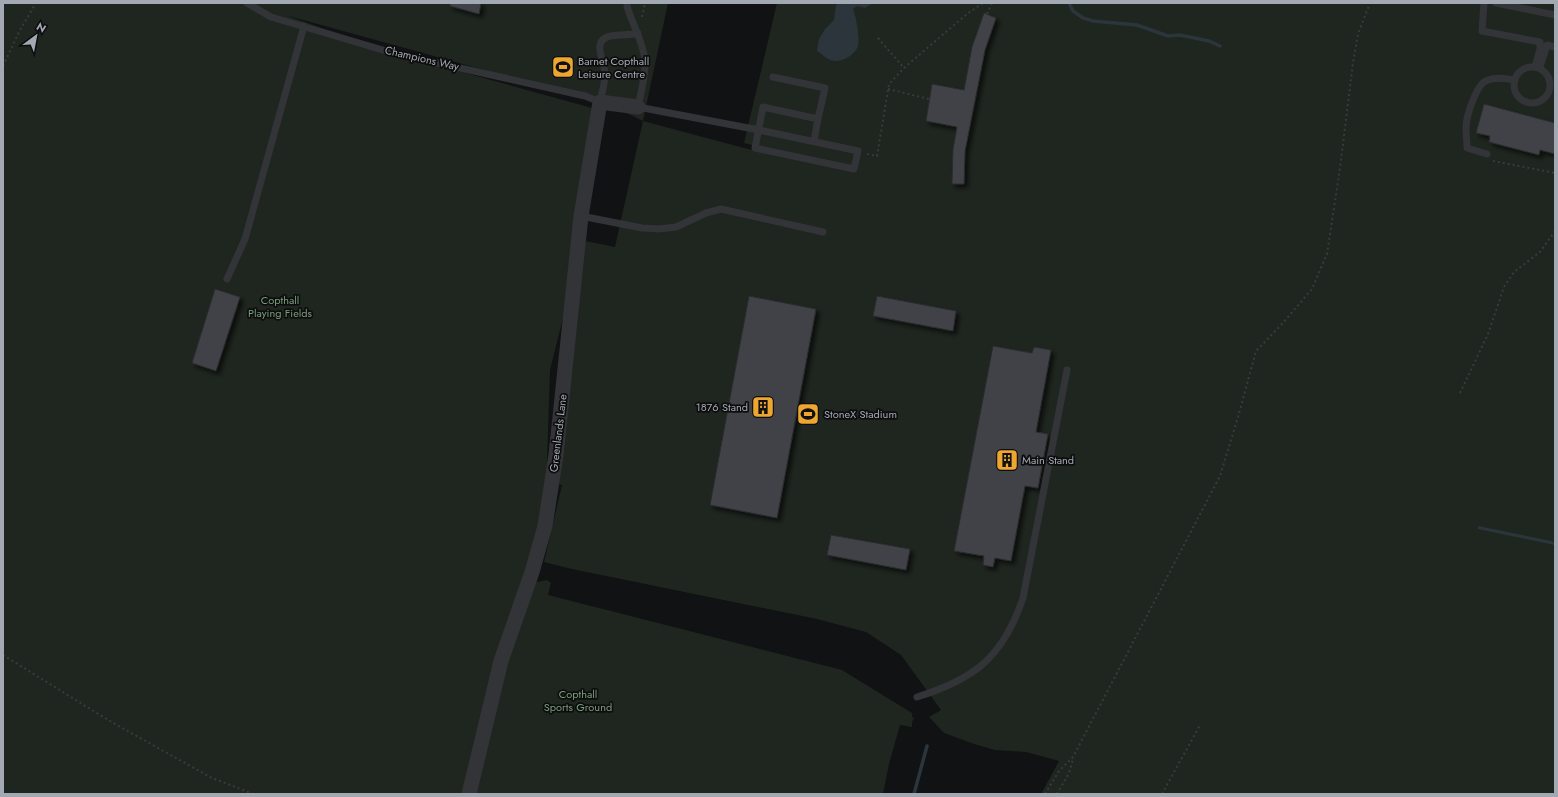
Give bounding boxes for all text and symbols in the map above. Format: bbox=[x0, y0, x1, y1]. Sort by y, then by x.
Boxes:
north arrow bbox=[16, 16, 56, 56]
text: N bbox=[33, 18, 49, 37]
street label: Champions Way bbox=[383, 42, 461, 74]
place label: Barnet Copthall Leisure Centre bbox=[578, 53, 649, 82]
sports icon: Barnet Copthall Leisure Centre bbox=[550, 54, 576, 80]
park label: Copthall Playing Fields bbox=[248, 292, 313, 321]
street label: Greenlands Lane bbox=[545, 393, 571, 473]
building icon: 1876 Stand bbox=[750, 394, 776, 420]
place label: 1876 Stand bbox=[696, 399, 748, 415]
sports icon: StoneX Stadium bbox=[795, 401, 821, 427]
place label: StoneX Stadium bbox=[824, 406, 897, 422]
building icon: Main Stand bbox=[994, 447, 1020, 473]
place label: Main Stand bbox=[1022, 452, 1074, 468]
park label: Copthall Sports Ground bbox=[544, 686, 612, 715]

